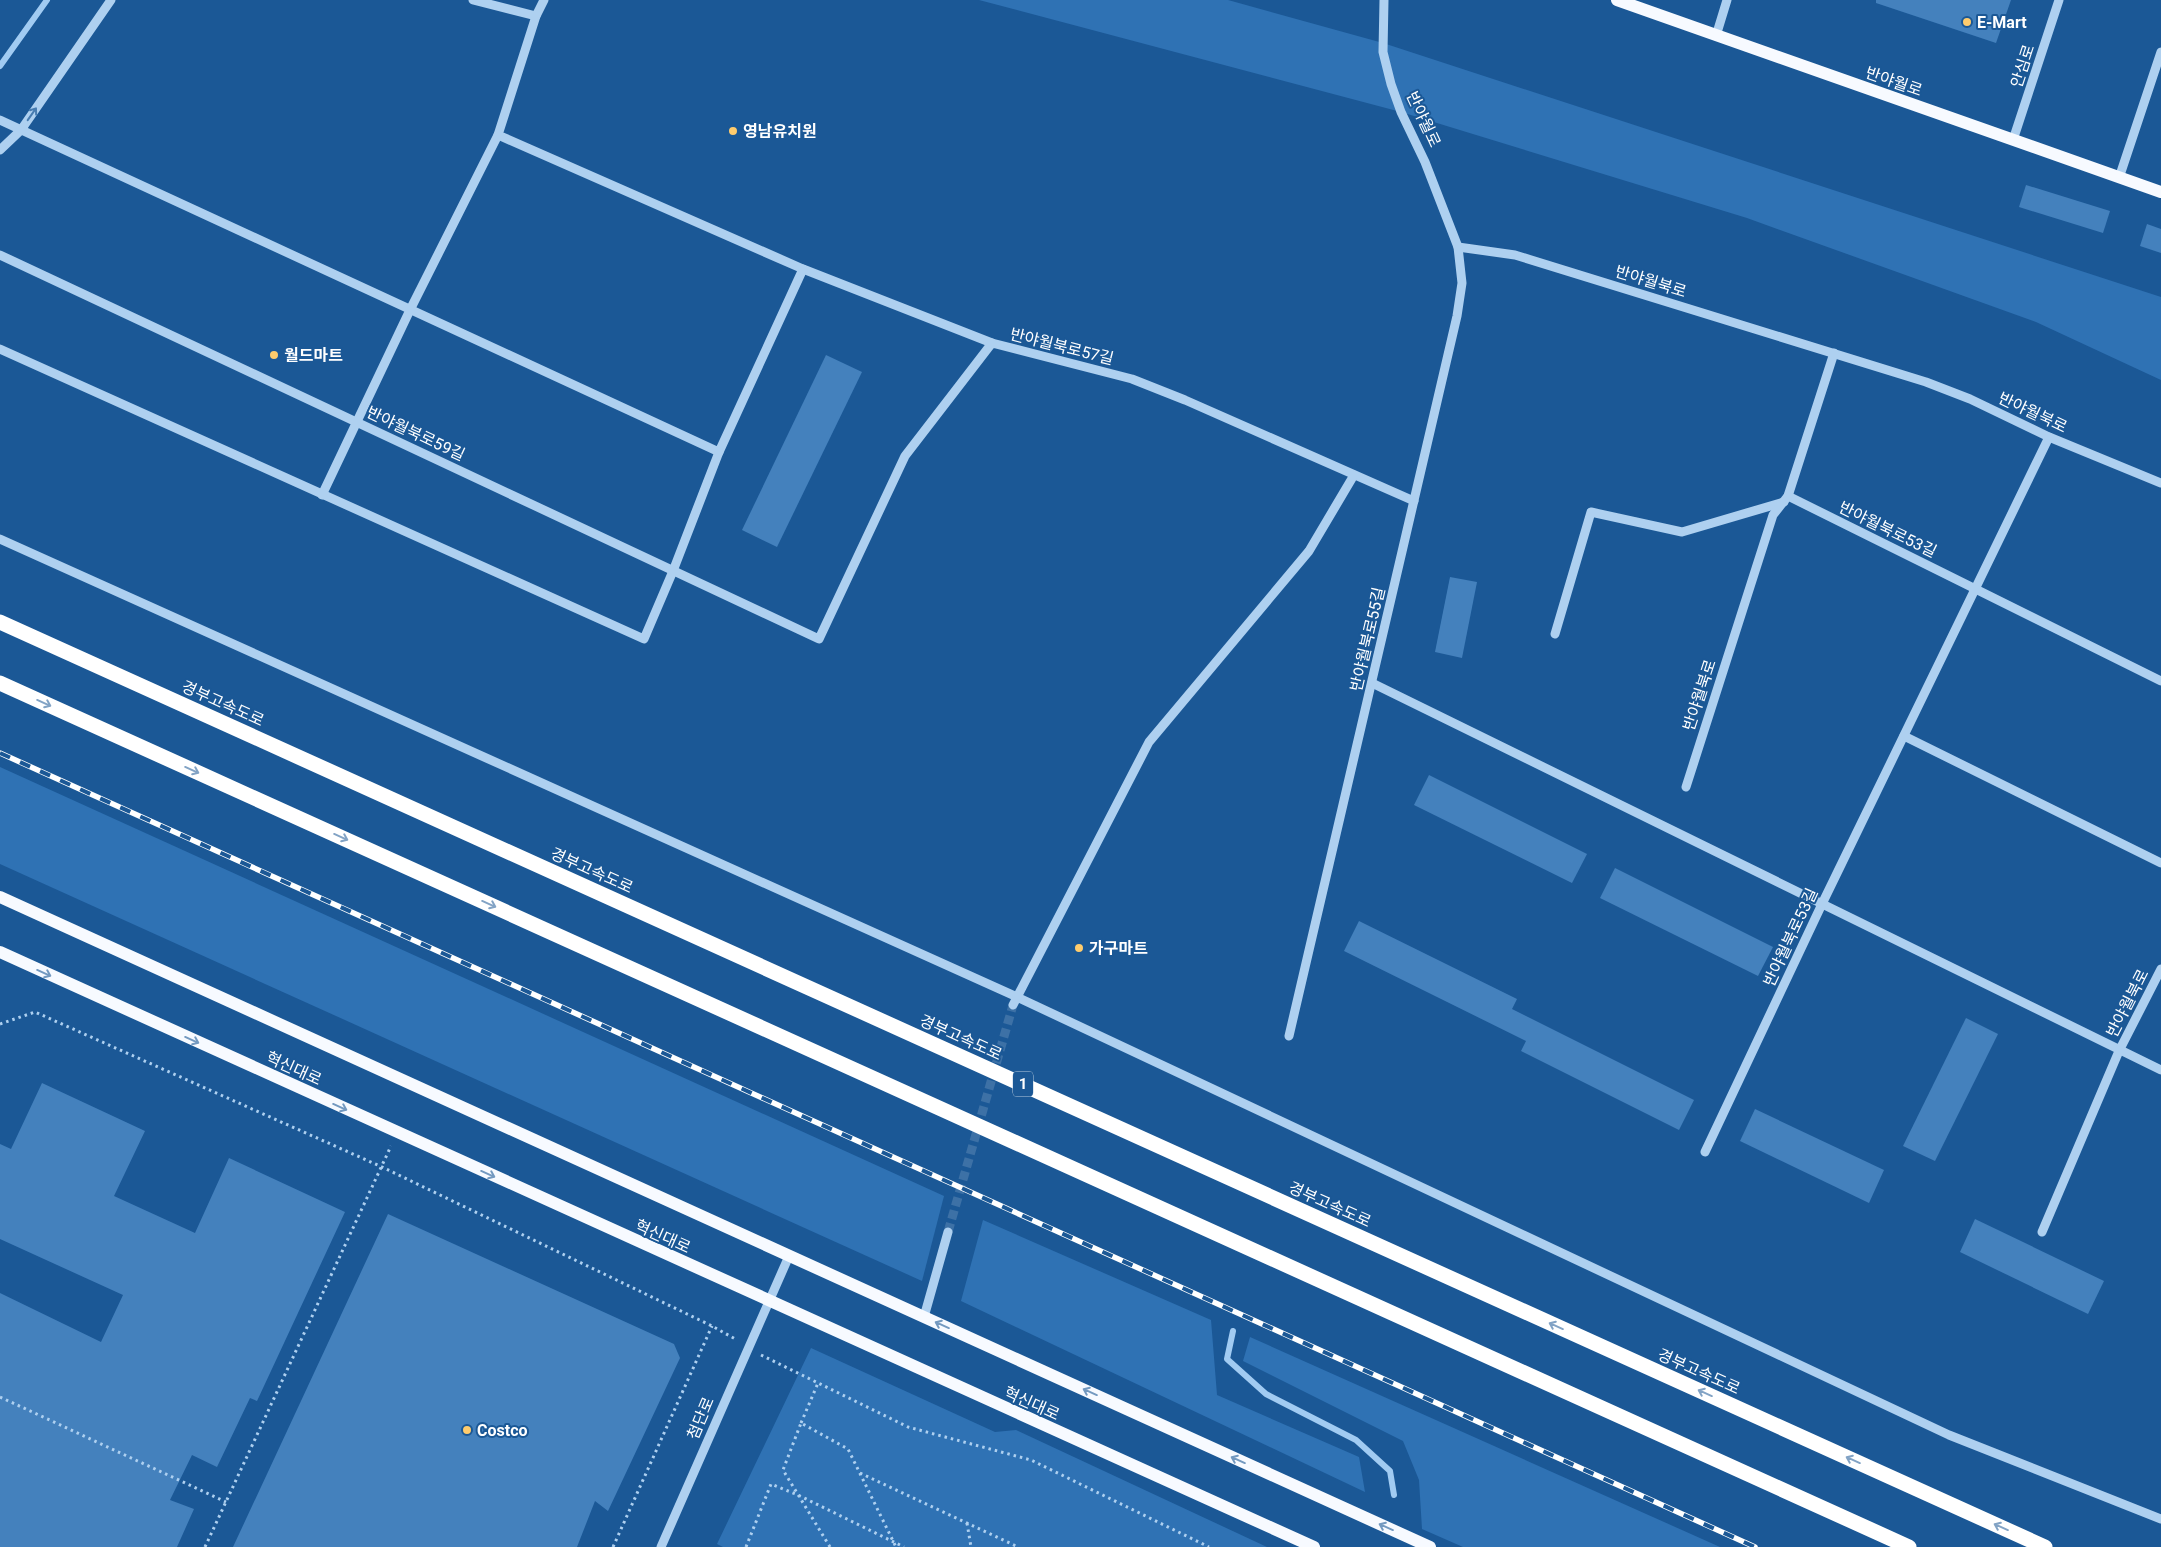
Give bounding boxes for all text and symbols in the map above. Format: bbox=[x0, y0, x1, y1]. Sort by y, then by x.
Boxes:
place label: E-Mart bbox=[1977, 13, 2027, 32]
marker: E-Mart bbox=[1961, 16, 1973, 28]
street label: 안심로 bbox=[2007, 42, 2038, 90]
street label: 반야월로 bbox=[1863, 63, 1925, 100]
street label: 반야월로 bbox=[1402, 89, 1445, 150]
one-way arrow bbox=[27, 107, 37, 121]
place label: 영남유치원 bbox=[743, 122, 817, 141]
marker: 영남유치원 bbox=[727, 125, 739, 137]
street label: 반야월북로 bbox=[1613, 262, 1689, 301]
street label: 반야월북로57길 bbox=[1008, 324, 1116, 369]
place label: 월드마트 bbox=[284, 346, 343, 365]
marker: 월드마트 bbox=[268, 349, 280, 361]
street label: 반야월북로 bbox=[1995, 388, 2070, 437]
street label: 반야월북로59길 bbox=[364, 402, 468, 465]
street label: 반야월북로53길 bbox=[1836, 498, 1940, 561]
street label: 반야월북로55길 bbox=[1346, 585, 1389, 693]
street label: 반야월북로 bbox=[1679, 657, 1720, 733]
street label: 경부고속도로 bbox=[179, 677, 267, 730]
one-way arrow bbox=[36, 699, 51, 709]
one-way arrow bbox=[185, 766, 200, 776]
one-way arrow bbox=[333, 833, 348, 843]
street label: 경부고속도로 bbox=[548, 844, 636, 897]
street label: 반야월북로53길 bbox=[1759, 885, 1822, 989]
one-way arrow bbox=[481, 900, 496, 910]
place label: 가구마트 bbox=[1089, 939, 1148, 958]
marker: 가구마트 bbox=[1073, 942, 1085, 954]
street label: 반야월북로 bbox=[2102, 966, 2153, 1040]
one-way arrow bbox=[36, 968, 51, 978]
street label: 경부고속도로 bbox=[917, 1011, 1005, 1064]
one-way arrow bbox=[184, 1036, 199, 1045]
street label: 혁신대로 bbox=[263, 1048, 325, 1089]
road number: 1 bbox=[1013, 1072, 1033, 1096]
one-way arrow bbox=[332, 1103, 347, 1113]
one-way arrow bbox=[480, 1170, 495, 1180]
street label: 경부고속도로 bbox=[1286, 1178, 1374, 1231]
street label: 혁신대로 bbox=[632, 1216, 694, 1257]
one-way arrow bbox=[935, 1320, 950, 1330]
one-way arrow bbox=[1549, 1321, 1564, 1331]
street label: 경부고속도로 bbox=[1655, 1345, 1743, 1398]
street label: 혁신대로 bbox=[1001, 1383, 1063, 1424]
one-way arrow bbox=[1083, 1387, 1098, 1397]
one-way arrow bbox=[1698, 1388, 1713, 1397]
street label: 첨단로 bbox=[683, 1394, 718, 1442]
place label: Costco bbox=[477, 1421, 528, 1440]
marker: Costco bbox=[461, 1424, 473, 1436]
one-way arrow bbox=[1231, 1454, 1246, 1464]
one-way arrow bbox=[1846, 1455, 1861, 1464]
one-way arrow bbox=[1379, 1521, 1394, 1531]
one-way arrow bbox=[1994, 1522, 2009, 1531]

